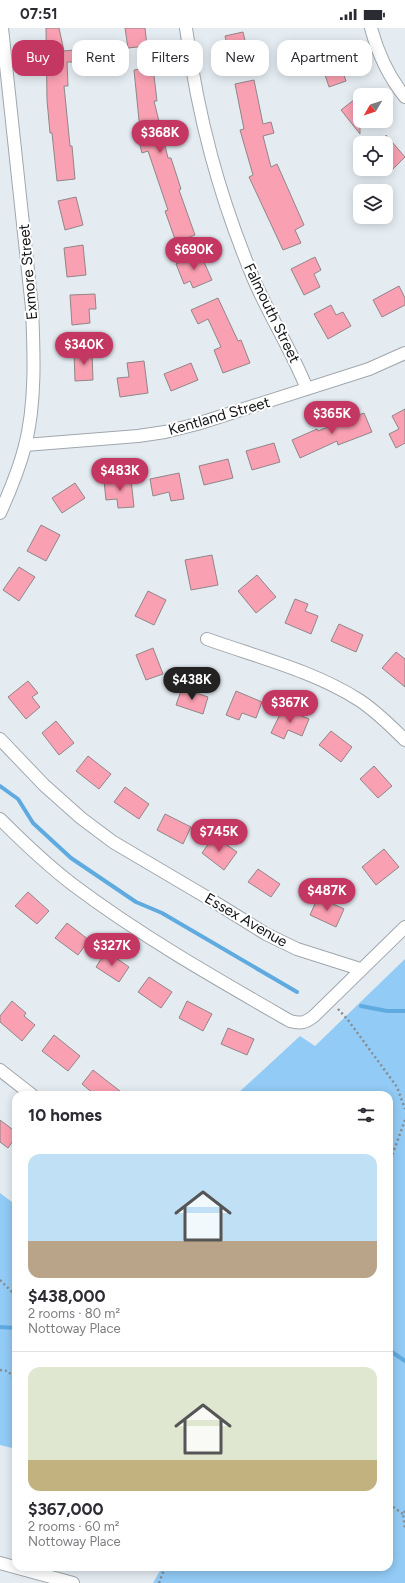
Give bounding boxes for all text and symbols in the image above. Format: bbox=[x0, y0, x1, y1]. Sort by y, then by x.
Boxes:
text: 07:51 bbox=[20, 5, 58, 23]
chip: Buy bbox=[12, 40, 64, 76]
chip: Rent bbox=[72, 40, 129, 76]
chip: Filters bbox=[137, 40, 203, 76]
chip: New bbox=[211, 40, 269, 76]
chip: Apartment bbox=[277, 40, 372, 76]
north arrow bbox=[353, 88, 393, 128]
map controls bbox=[353, 88, 393, 224]
pin: $368K bbox=[132, 120, 188, 154]
text: $368K bbox=[141, 125, 179, 140]
button: locate bbox=[353, 136, 393, 176]
button: layers bbox=[353, 184, 393, 224]
street label: Exmore Street bbox=[15, 223, 41, 321]
pin: $690K bbox=[166, 237, 222, 271]
text: $690K bbox=[174, 242, 214, 257]
street label: Falmouth Street bbox=[240, 260, 304, 366]
pin: $340K bbox=[56, 332, 112, 366]
text: $340K bbox=[64, 337, 104, 352]
street label: Kentland Street bbox=[166, 393, 272, 439]
pin: $365K bbox=[304, 401, 360, 435]
text: $365K bbox=[313, 406, 351, 421]
pin: $483K bbox=[92, 458, 148, 492]
text: $483K bbox=[100, 463, 140, 478]
pin: $438K bbox=[164, 667, 220, 701]
text: $438K bbox=[172, 672, 212, 687]
pin: $367K bbox=[262, 690, 318, 724]
text: $367K bbox=[271, 695, 309, 710]
pin: $745K bbox=[191, 819, 247, 853]
text: $745K bbox=[200, 824, 238, 839]
pin: $487K bbox=[299, 878, 355, 912]
text: $487K bbox=[307, 883, 347, 898]
street label: Essex Avenue bbox=[201, 889, 291, 951]
pin: $327K bbox=[84, 933, 140, 967]
text: $327K bbox=[93, 938, 131, 953]
icon: filters bbox=[355, 1104, 377, 1126]
text: 10 homes bbox=[28, 1105, 102, 1125]
icon: home bbox=[167, 1180, 239, 1252]
text: $438,000 bbox=[28, 1286, 105, 1306]
text: 2 rooms · 80 m² bbox=[28, 1306, 120, 1321]
text: Nottoway Place bbox=[28, 1321, 121, 1336]
icon: home bbox=[167, 1393, 239, 1465]
text: $367,000 bbox=[28, 1499, 104, 1519]
text: 2 rooms · 60 m² bbox=[28, 1519, 119, 1534]
text: Nottoway Place bbox=[28, 1534, 121, 1549]

